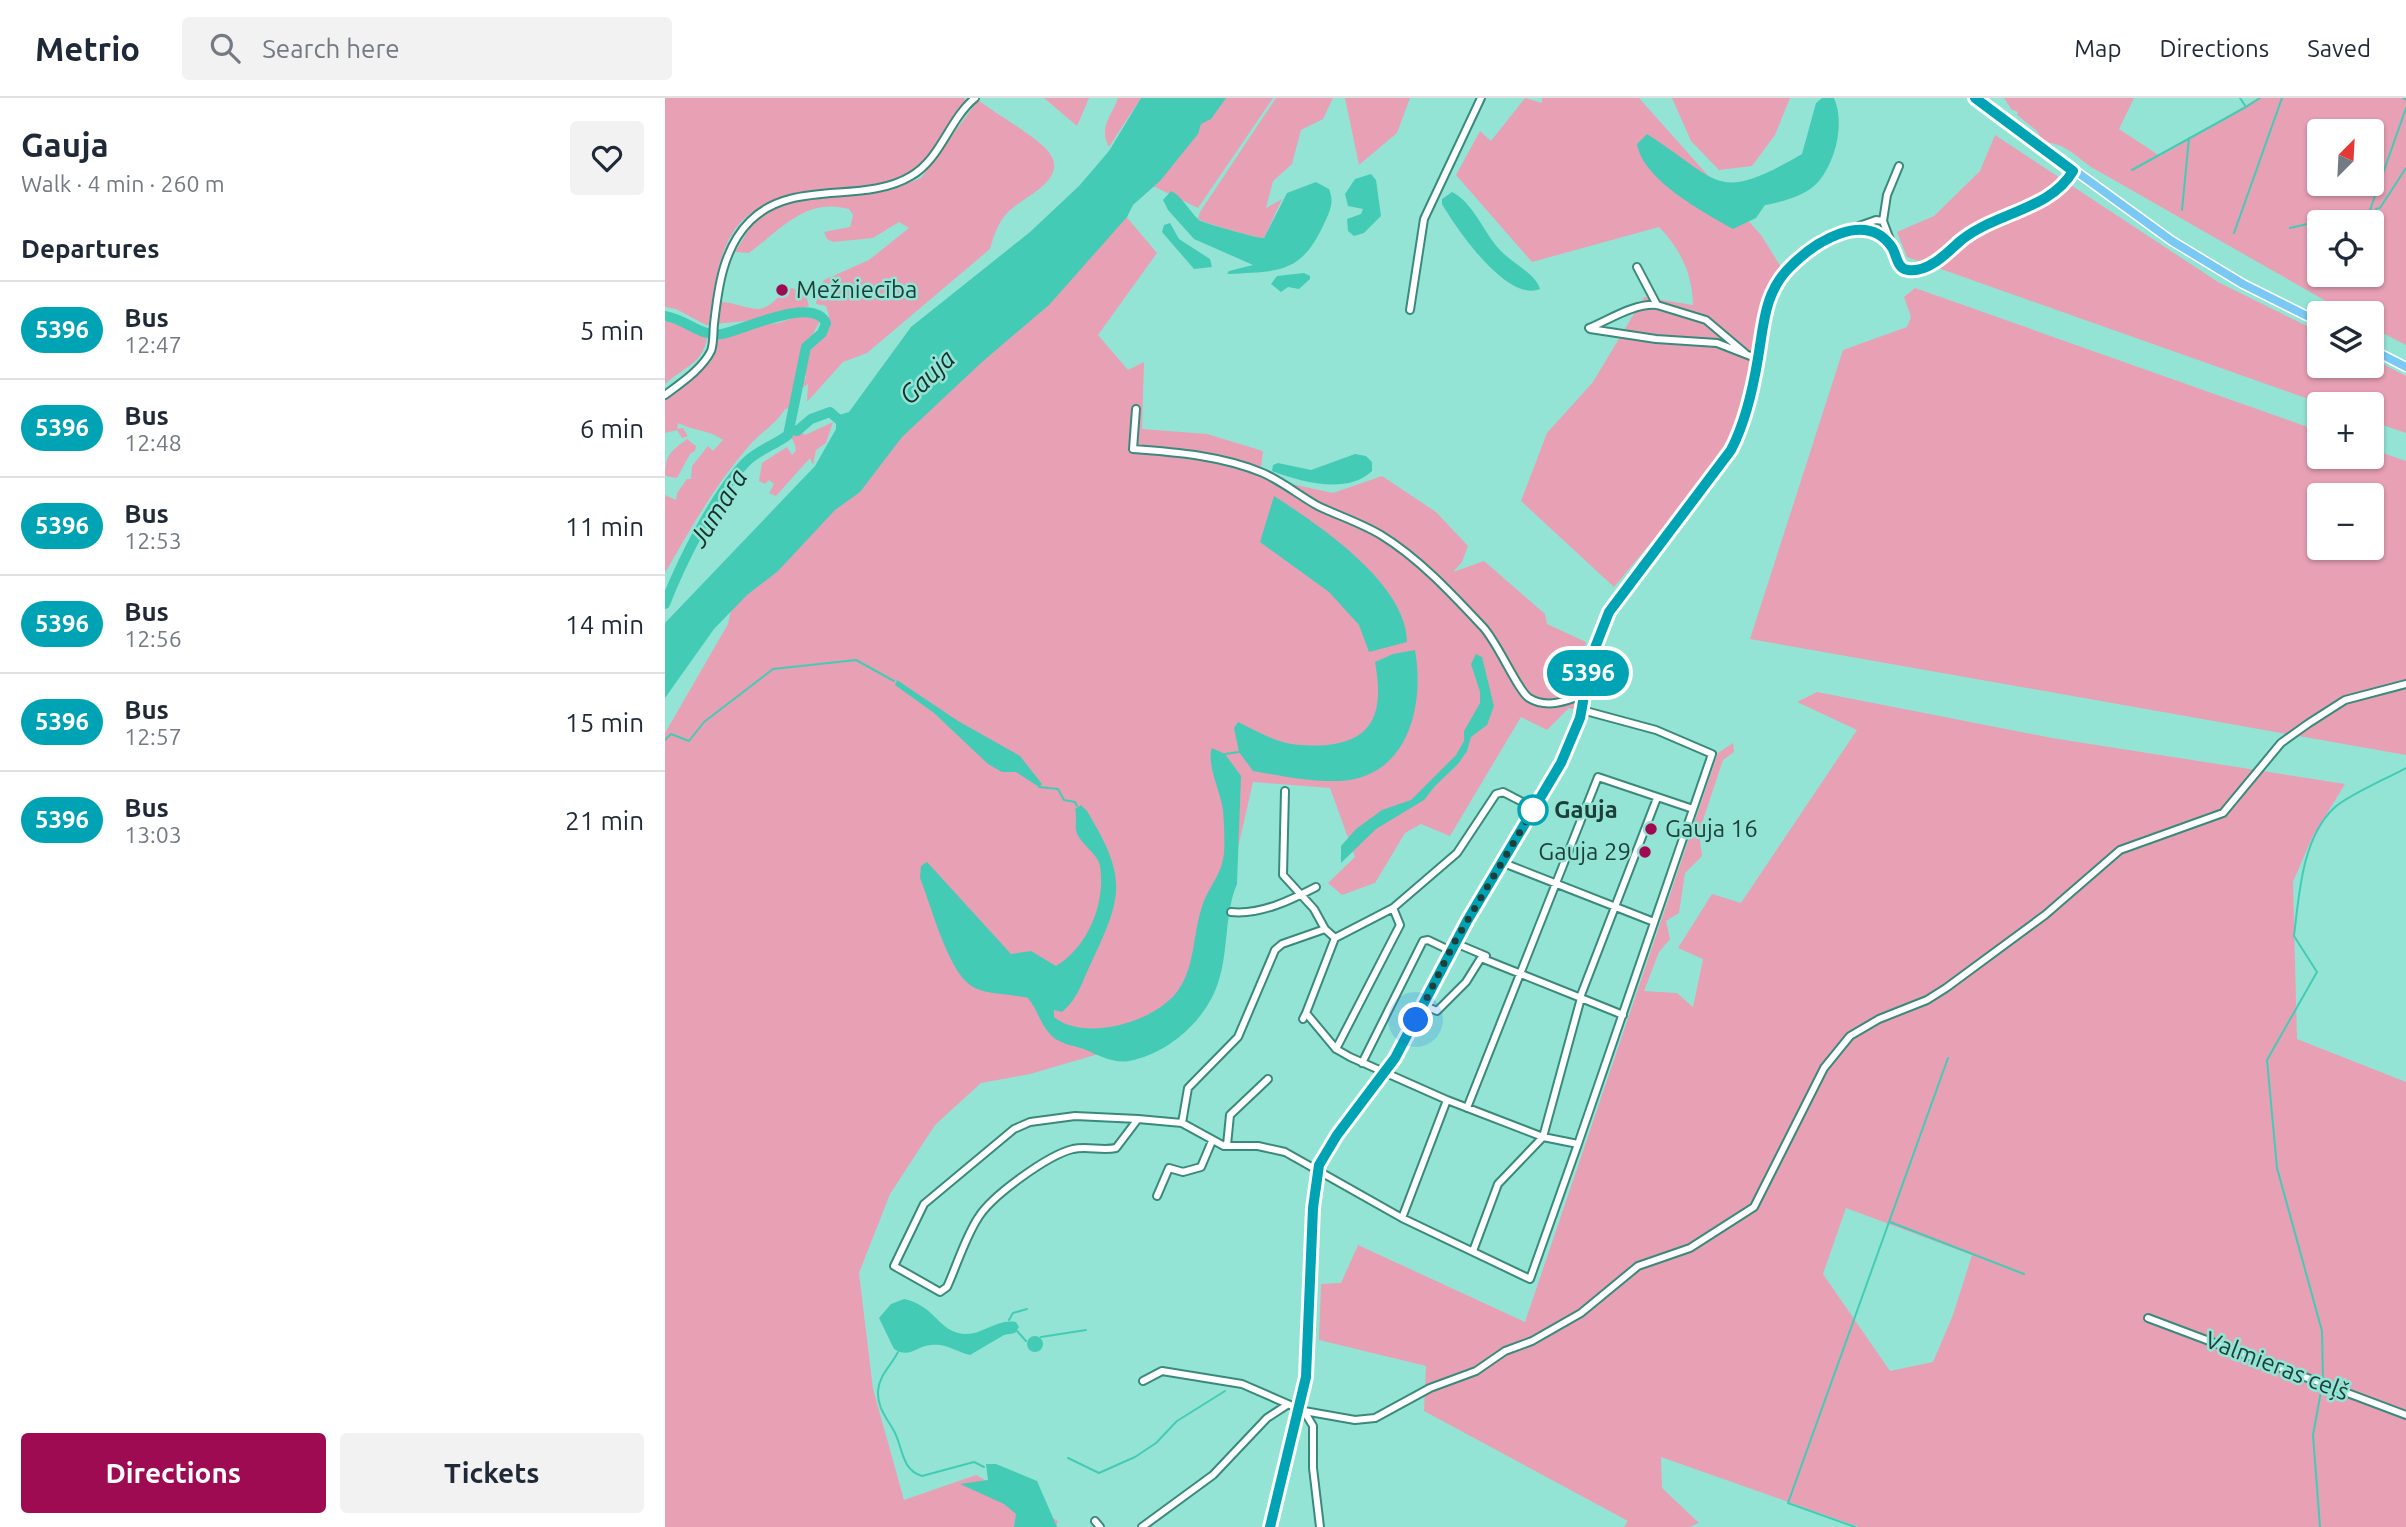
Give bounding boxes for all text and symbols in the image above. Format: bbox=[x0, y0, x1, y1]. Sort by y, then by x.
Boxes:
search box bbox=[182, 17, 672, 80]
icon: search bbox=[206, 29, 244, 67]
text: Metrio bbox=[35, 30, 140, 67]
text: Search here bbox=[262, 34, 400, 63]
text: Map bbox=[2074, 35, 2121, 62]
text: Directions bbox=[2159, 35, 2269, 62]
text: Saved bbox=[2307, 35, 2371, 62]
north arrow bbox=[2307, 119, 2383, 196]
map controls bbox=[2307, 119, 2384, 560]
button: heart bbox=[570, 121, 644, 195]
text: Gauja bbox=[21, 126, 109, 163]
text: Walk · 4 min · 260 m bbox=[21, 171, 225, 196]
button: locate bbox=[2307, 210, 2384, 287]
text: Departures bbox=[21, 234, 159, 263]
place label: Mežniecība bbox=[796, 276, 917, 303]
marker: Mežniecība bbox=[774, 282, 790, 298]
button: layers bbox=[2307, 301, 2384, 378]
text: Bus bbox=[124, 303, 169, 332]
text: 5396 bbox=[35, 316, 89, 343]
text: 5 min bbox=[580, 316, 644, 345]
text: 12:47 bbox=[124, 332, 182, 357]
water label: Gauja bbox=[893, 343, 960, 410]
button: + bbox=[2307, 392, 2384, 469]
text: Bus bbox=[124, 401, 169, 430]
text: 5396 bbox=[35, 414, 89, 441]
text: 6 min bbox=[580, 414, 644, 443]
text: 12:48 bbox=[124, 430, 182, 455]
water label: Jumara bbox=[682, 464, 753, 553]
button: − bbox=[2307, 483, 2384, 560]
text: Bus bbox=[124, 499, 169, 528]
text: 5396 bbox=[35, 512, 89, 539]
text: 11 min bbox=[565, 512, 644, 541]
text: 12:53 bbox=[124, 528, 182, 553]
text: Bus bbox=[124, 597, 169, 626]
text: 5396 bbox=[35, 610, 89, 637]
text: 14 min bbox=[565, 610, 644, 639]
text: 12:56 bbox=[124, 626, 182, 651]
line badge: 5396 bbox=[1539, 650, 1637, 696]
text: 5396 bbox=[1561, 659, 1615, 686]
text: Bus bbox=[124, 695, 169, 724]
text: 5396 bbox=[35, 708, 89, 735]
text: 15 min bbox=[565, 708, 644, 737]
text: 12:57 bbox=[124, 724, 182, 749]
text: Bus bbox=[124, 793, 169, 822]
marker: Gauja bbox=[1518, 795, 1548, 825]
place label: Gauja bbox=[1554, 796, 1618, 823]
text: 5396 bbox=[35, 806, 89, 833]
text: 21 min bbox=[565, 806, 644, 835]
place label: Gauja 16 bbox=[1665, 815, 1758, 842]
marker: Gauja 16 bbox=[1643, 821, 1659, 837]
text: 13:03 bbox=[124, 822, 182, 847]
place label: Gauja 29 bbox=[1538, 838, 1631, 865]
marker: Gauja 29 bbox=[1637, 844, 1653, 860]
your location bbox=[1398, 1002, 1433, 1037]
street label: Valmieras ceļš bbox=[2202, 1326, 2353, 1405]
button: Directions bbox=[21, 1433, 326, 1513]
button: Tickets bbox=[340, 1433, 644, 1513]

